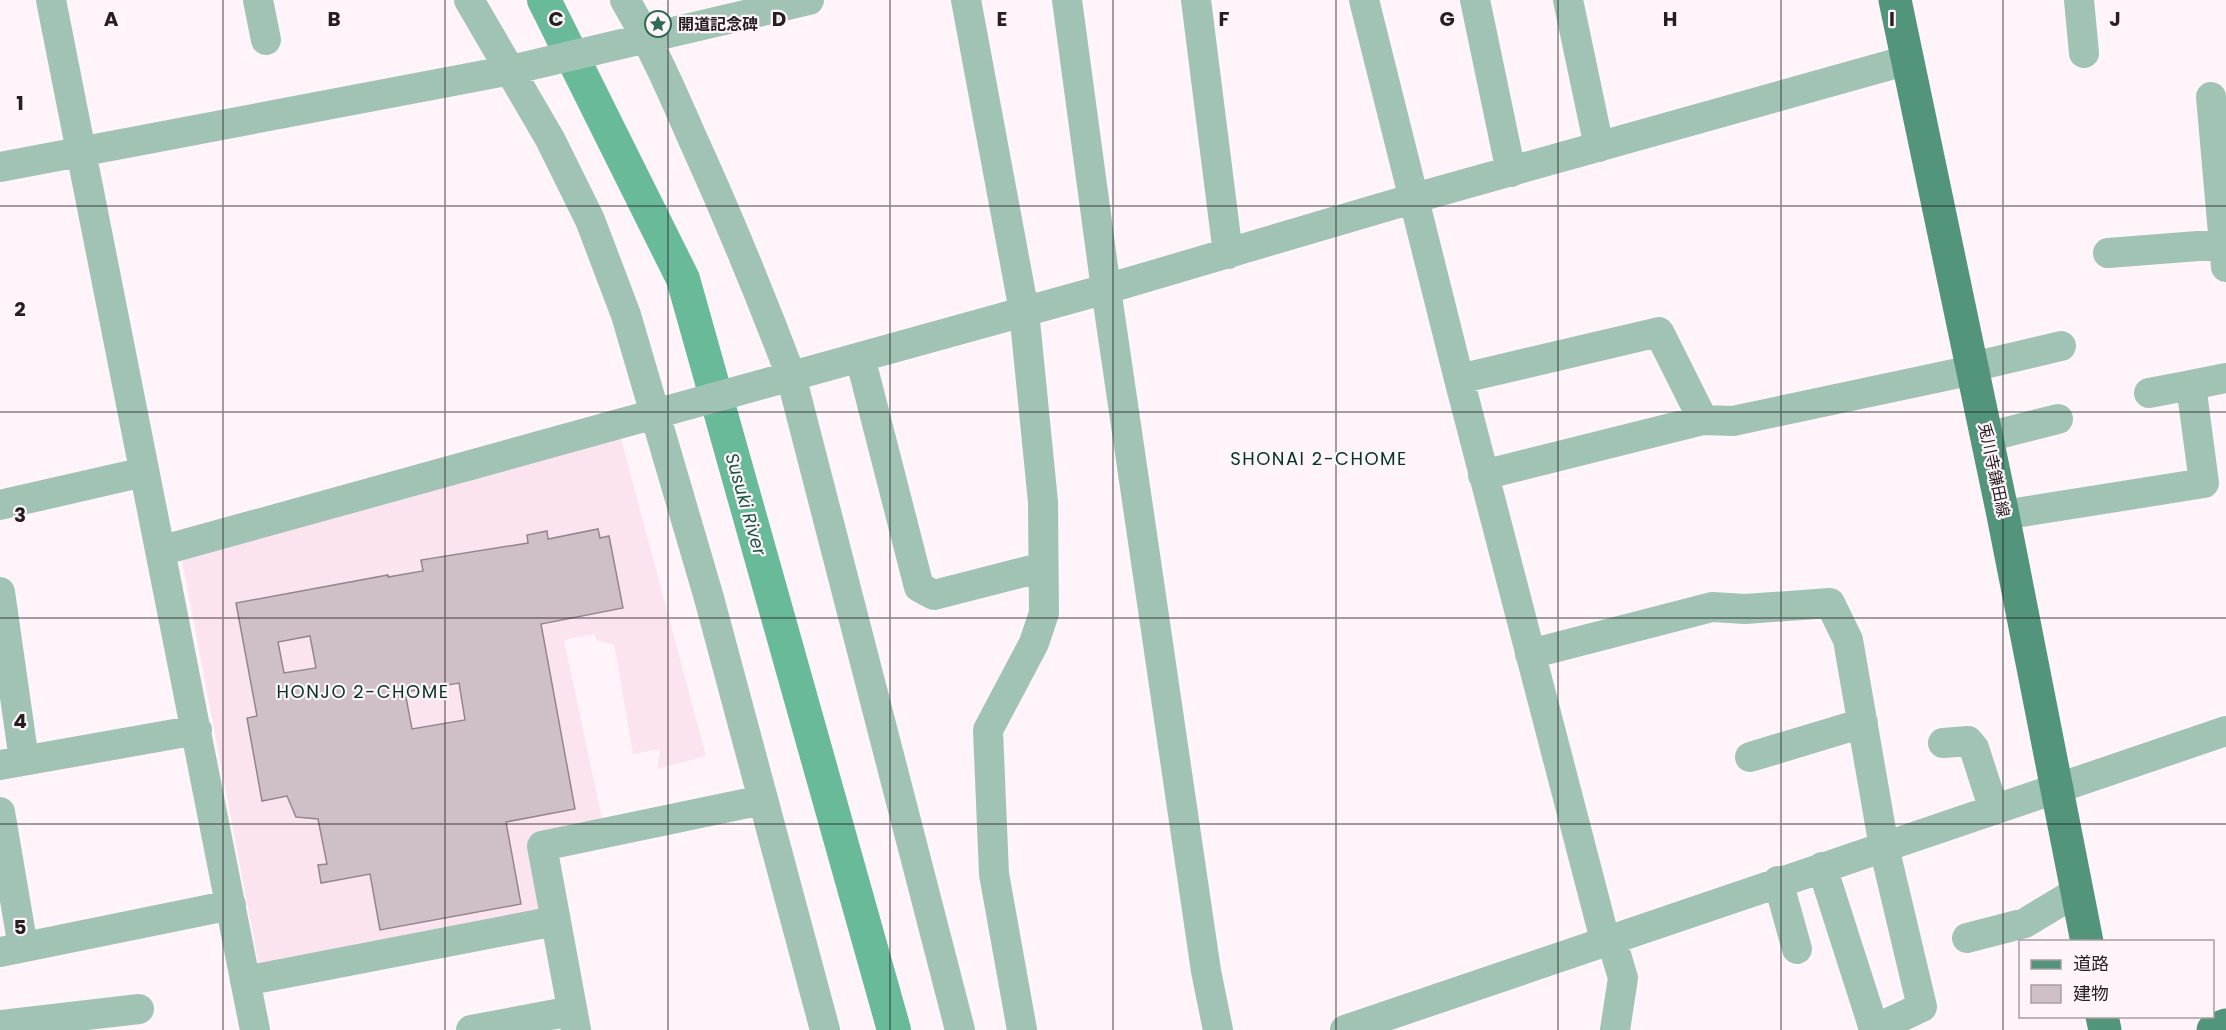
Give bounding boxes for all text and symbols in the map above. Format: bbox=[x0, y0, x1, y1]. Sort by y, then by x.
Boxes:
text: A bbox=[104, 5, 119, 33]
text: B bbox=[327, 5, 341, 33]
text: C bbox=[548, 5, 564, 33]
text: D bbox=[772, 5, 786, 33]
text: E bbox=[997, 5, 1007, 33]
text: F bbox=[1219, 5, 1230, 33]
text: G bbox=[1439, 5, 1455, 33]
text: H bbox=[1663, 5, 1677, 33]
text: I bbox=[1889, 5, 1895, 33]
text: J bbox=[2109, 5, 2121, 33]
place icon: 開道記念碑 bbox=[643, 9, 673, 39]
place label: 開道記念碑 bbox=[678, 13, 758, 36]
text: 1 bbox=[16, 89, 24, 117]
text: 2 bbox=[14, 295, 26, 323]
street label: 兎川寺鎌田線 bbox=[1973, 421, 2015, 519]
district label: SHONAI 2-CHOME bbox=[1230, 446, 1408, 471]
water label: Susuki River bbox=[719, 450, 773, 559]
text: 3 bbox=[14, 501, 26, 529]
district label: HONJO 2-CHOME bbox=[277, 679, 449, 704]
text: 4 bbox=[13, 707, 27, 735]
text: 5 bbox=[14, 913, 27, 941]
legend bbox=[2019, 940, 2214, 1018]
text: 道路 bbox=[2073, 951, 2109, 976]
text: 建物 bbox=[2073, 981, 2109, 1006]

